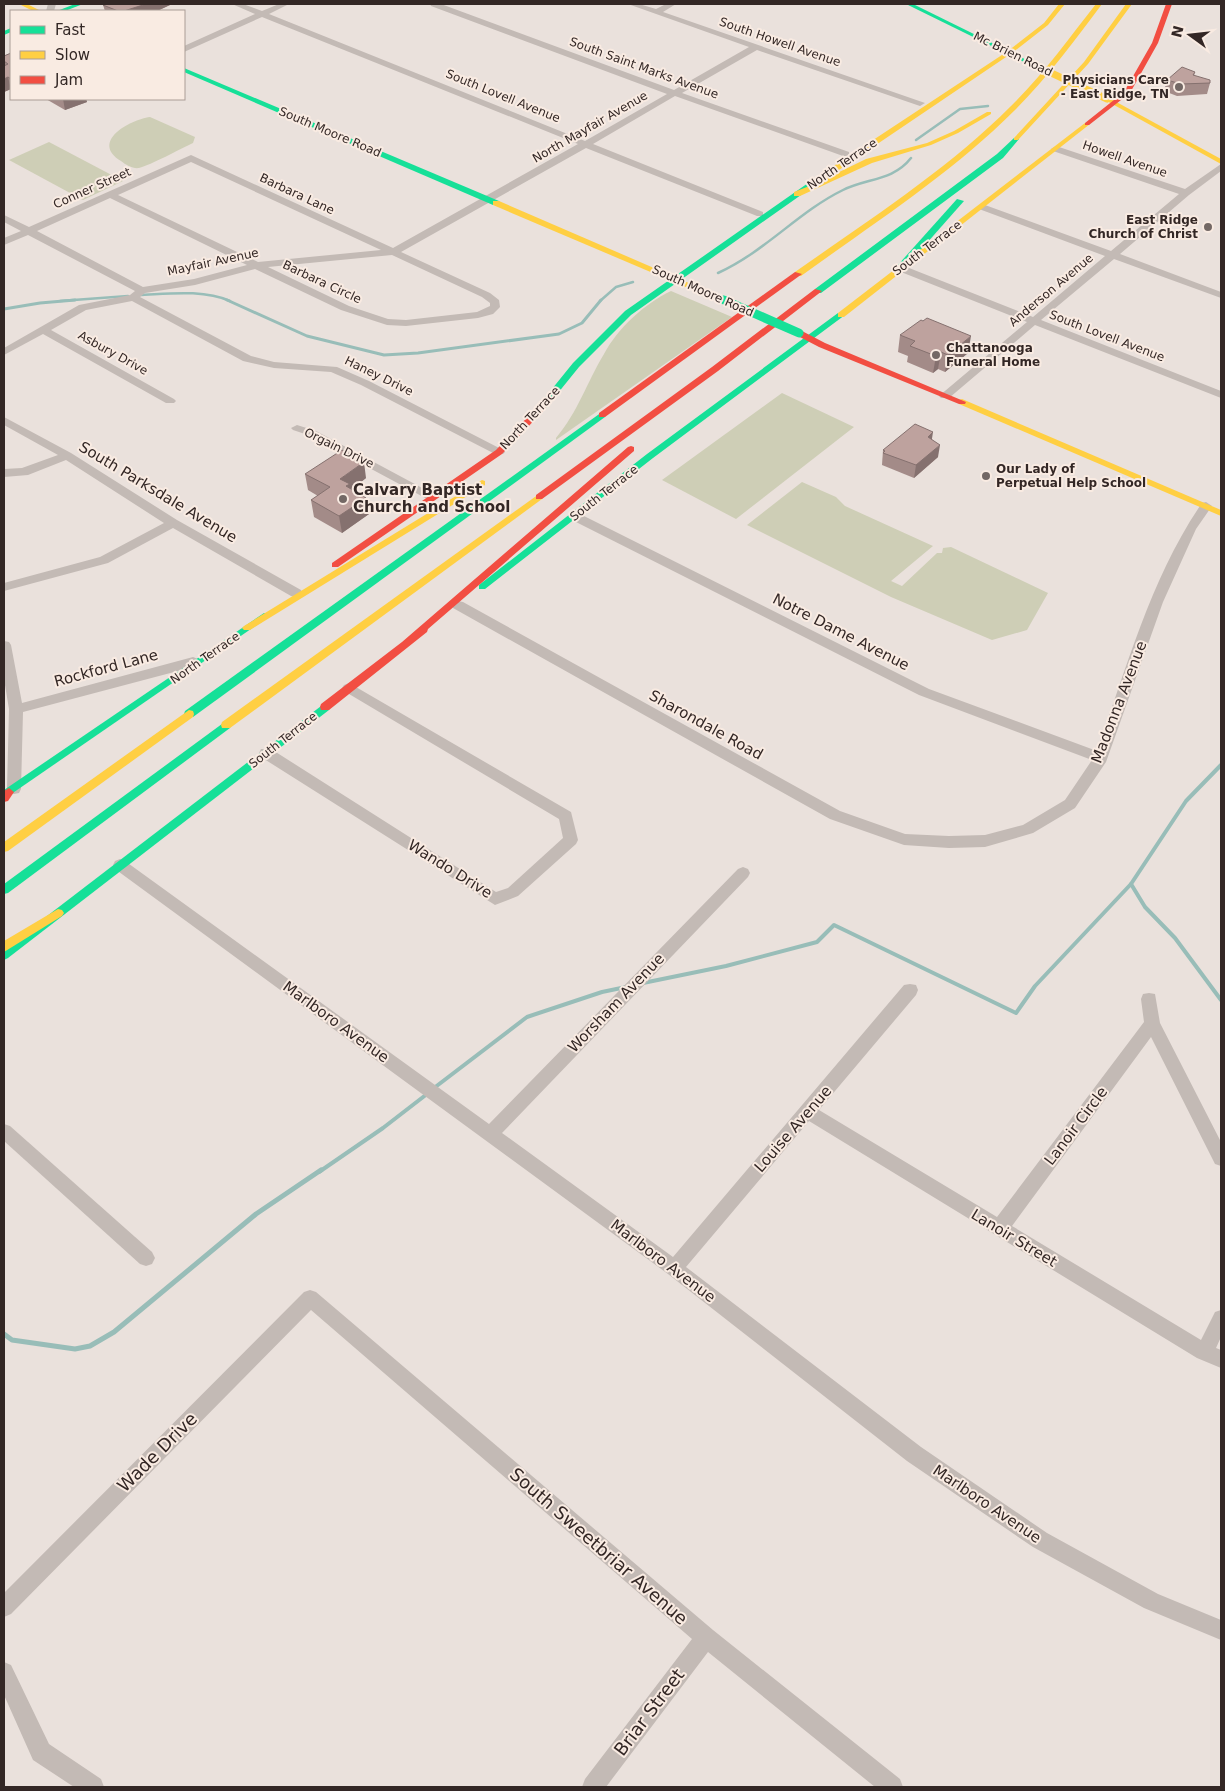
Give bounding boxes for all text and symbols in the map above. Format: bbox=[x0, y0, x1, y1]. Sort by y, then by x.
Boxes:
legend bbox=[10, 10, 185, 100]
north arrow bbox=[1165, 10, 1215, 60]
street label: South Howell Avenue bbox=[718, 15, 842, 69]
text: Fast bbox=[55, 21, 85, 39]
text: N bbox=[1168, 24, 1187, 39]
street label: Mc Brien Road bbox=[971, 29, 1055, 79]
street label: South Saint Marks Avenue bbox=[568, 35, 720, 101]
text: Slow bbox=[55, 46, 90, 64]
street label: South Lovell Avenue bbox=[444, 67, 562, 125]
text: Jam bbox=[54, 71, 83, 89]
place label: Physicians Care - East Ridge, TN bbox=[1061, 73, 1169, 101]
marker: Physicians Care - East Ridge, TN bbox=[1173, 81, 1185, 93]
street label: North Mayfair Avenue bbox=[530, 88, 650, 166]
street label: South Moore Road bbox=[277, 104, 383, 160]
street label: North Terrace bbox=[804, 136, 880, 192]
street label: Howell Avenue bbox=[1081, 138, 1169, 180]
street label: Conner Street bbox=[51, 164, 133, 211]
street label: Barbara Lane bbox=[258, 171, 336, 217]
place label: East Ridge Church of Christ bbox=[1088, 213, 1198, 241]
street label: South Terrace bbox=[890, 218, 964, 278]
marker: East Ridge Church of Christ bbox=[1202, 221, 1214, 233]
street label: Mayfair Avenue bbox=[166, 245, 260, 279]
street label: Anderson Avenue bbox=[1006, 251, 1096, 329]
street label: Barbara Circle bbox=[280, 258, 364, 306]
street label: South Moore Road bbox=[650, 262, 756, 320]
street label: South Lovell Avenue bbox=[1048, 308, 1166, 364]
street label: Asbury Drive bbox=[76, 328, 150, 378]
place label: Chattanooga Funeral Home bbox=[946, 341, 1040, 369]
marker: Chattanooga Funeral Home bbox=[930, 349, 942, 361]
street label: Haney Drive bbox=[343, 353, 415, 399]
street label: North Terrace bbox=[497, 384, 563, 452]
street label: Orgain Drive bbox=[302, 425, 376, 471]
street label: South Parksdale Avenue bbox=[76, 438, 240, 546]
street label: South Terrace bbox=[567, 462, 641, 524]
place label: Our Lady of Perpetual Help School bbox=[996, 462, 1146, 490]
marker: Our Lady of Perpetual Help School bbox=[980, 470, 992, 482]
place label: Calvary Baptist Church and School bbox=[353, 481, 510, 516]
marker: Calvary Baptist Church and School bbox=[337, 493, 349, 505]
street label: Notre Dame Avenue bbox=[770, 590, 912, 674]
street label: North Terrace bbox=[168, 629, 242, 687]
street label: Madonna Avenue bbox=[1087, 638, 1151, 766]
street label: Rockford Lane bbox=[52, 645, 160, 691]
street label: Sharondale Road bbox=[646, 686, 766, 764]
street label: South Terrace bbox=[246, 709, 320, 771]
street label: Wando Drive bbox=[405, 836, 495, 902]
street label: Worsham Avenue bbox=[564, 950, 668, 1056]
street label: Marlboro Avenue bbox=[279, 977, 393, 1067]
street label: Louise Avenue bbox=[751, 1082, 835, 1176]
street label: Lanoir Circle bbox=[1041, 1083, 1111, 1169]
street label: Lanoir Street bbox=[968, 1205, 1060, 1271]
street label: Marlboro Avenue bbox=[607, 1216, 719, 1306]
street label: Wade Drive bbox=[113, 1408, 201, 1496]
street label: Marlboro Avenue bbox=[929, 1461, 1045, 1547]
street label: South Sweetbriar Avenue bbox=[506, 1463, 692, 1629]
street label: Briar Street bbox=[609, 1664, 689, 1760]

